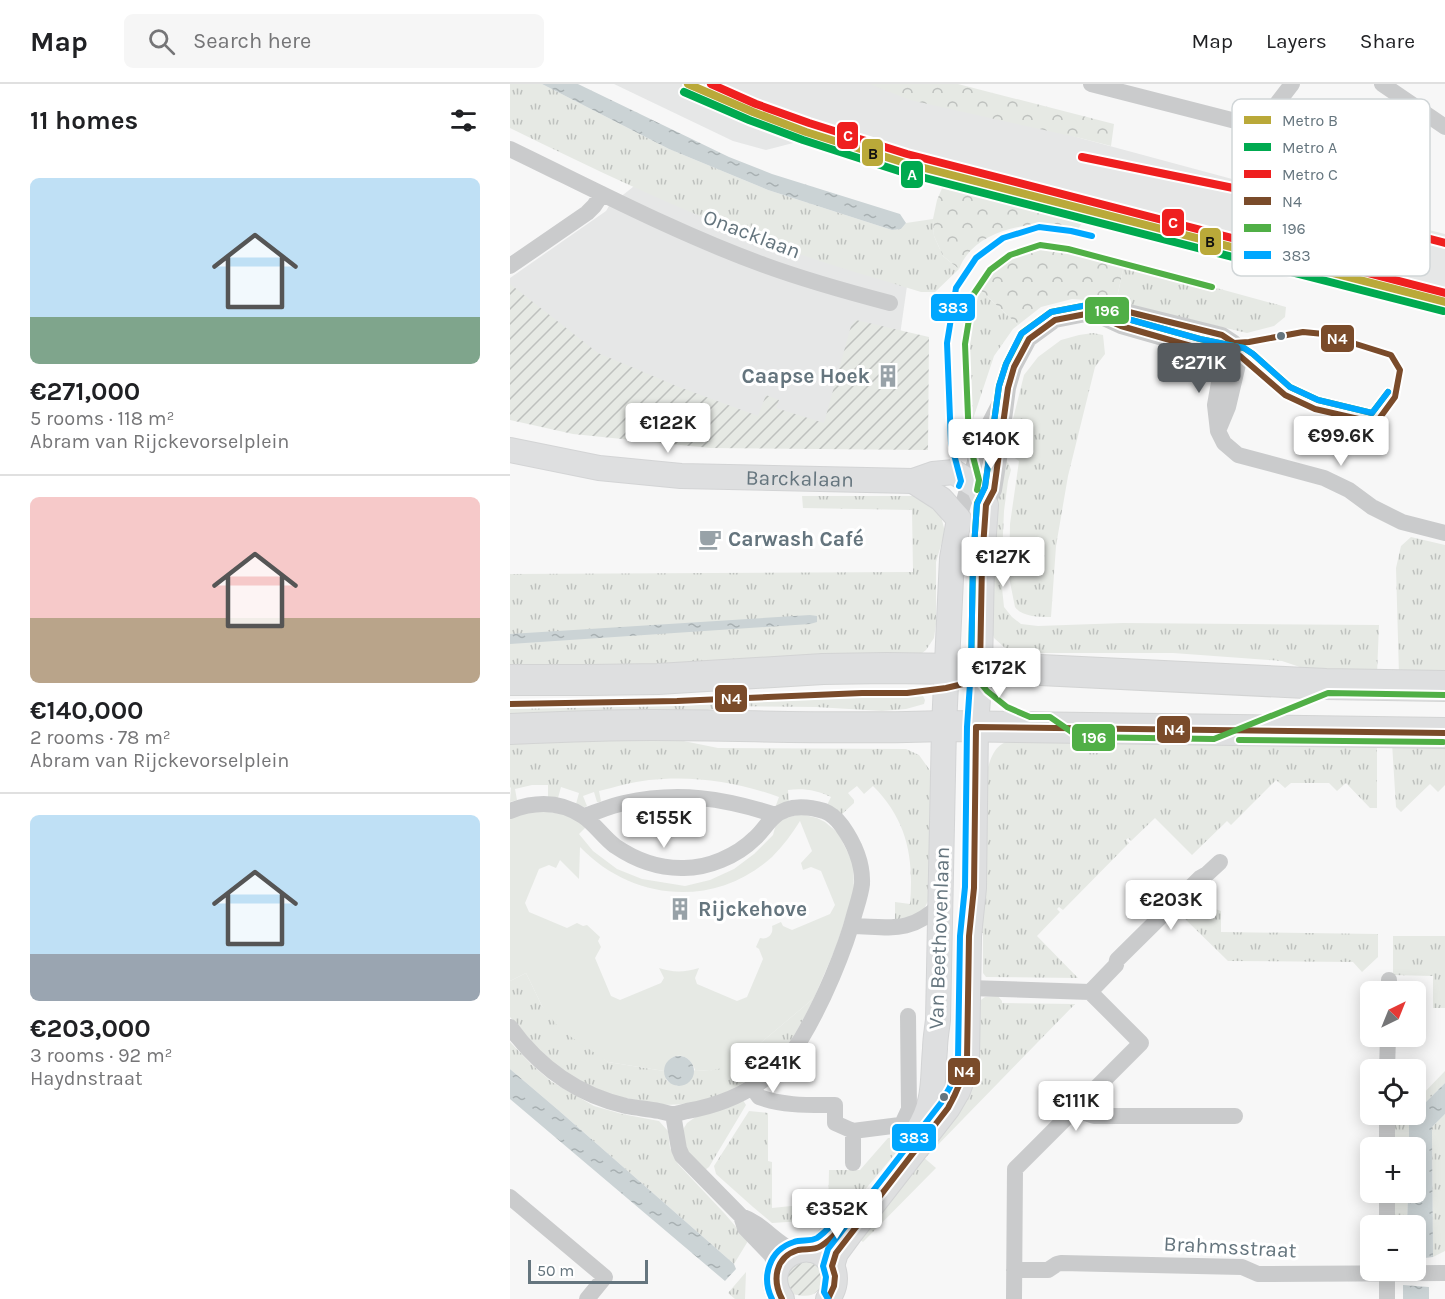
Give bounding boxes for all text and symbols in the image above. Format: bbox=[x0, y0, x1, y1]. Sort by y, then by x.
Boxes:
search box bbox=[124, 14, 544, 68]
text: Map bbox=[30, 25, 88, 58]
icon: search bbox=[145, 25, 178, 58]
text: Search here bbox=[193, 28, 311, 54]
text: Map bbox=[1191, 29, 1233, 53]
text: Layers bbox=[1266, 29, 1327, 53]
text: Share bbox=[1360, 29, 1415, 53]
legend bbox=[1232, 99, 1430, 276]
icon: filters bbox=[447, 104, 480, 137]
text: 11 homes bbox=[30, 105, 138, 136]
text: Metro B bbox=[1282, 111, 1338, 130]
line badge: C bbox=[836, 121, 859, 150]
text: C bbox=[843, 126, 853, 145]
line badge: B bbox=[861, 138, 884, 167]
text: Metro A bbox=[1282, 138, 1337, 157]
text: B bbox=[868, 144, 878, 163]
line badge: A bbox=[900, 160, 924, 189]
text: A bbox=[907, 165, 917, 184]
text: Metro C bbox=[1282, 165, 1338, 184]
text: N4 bbox=[1282, 192, 1302, 211]
street label: Onacklaan bbox=[700, 204, 804, 264]
line badge: C bbox=[1161, 208, 1185, 237]
text: C bbox=[1168, 213, 1178, 232]
icon: home bbox=[201, 217, 309, 325]
text: 196 bbox=[1282, 219, 1306, 238]
line badge: B bbox=[1199, 227, 1222, 256]
text: B bbox=[1205, 232, 1215, 251]
text: 383 bbox=[1282, 246, 1311, 265]
line badge: 383 bbox=[930, 293, 976, 322]
line badge: 196 bbox=[1084, 296, 1130, 325]
text: 383 bbox=[938, 298, 968, 317]
text: 196 bbox=[1094, 301, 1120, 320]
line badge: N4 bbox=[1320, 324, 1355, 353]
text: N4 bbox=[1327, 329, 1348, 348]
unlabelled marker bbox=[1275, 330, 1287, 342]
pin: €271K bbox=[1157, 343, 1241, 394]
text: €271K bbox=[1172, 351, 1226, 374]
building icon: Caapse Hoek bbox=[875, 363, 901, 389]
place label: Caapse Hoek bbox=[742, 364, 871, 388]
text: €271,000 bbox=[30, 376, 140, 407]
pin: €122K bbox=[626, 403, 710, 454]
text: 5 rooms · 118 m² bbox=[30, 407, 174, 430]
text: €122K bbox=[639, 411, 697, 434]
pin: €99.6K bbox=[1292, 416, 1390, 467]
pin: €140K bbox=[949, 419, 1033, 470]
text: €99.6K bbox=[1308, 424, 1374, 447]
text: €140K bbox=[962, 427, 1020, 450]
text: Abram van Rijckevorselplein bbox=[30, 430, 289, 453]
street label: Barckalaan bbox=[745, 465, 854, 492]
cafe icon: Carwash Café bbox=[697, 526, 723, 552]
place label: Carwash Café bbox=[728, 527, 864, 551]
icon: home bbox=[201, 536, 309, 644]
pin: €127K bbox=[961, 537, 1045, 588]
text: €127K bbox=[976, 545, 1030, 568]
pin: €172K bbox=[957, 648, 1041, 699]
text: €172K bbox=[972, 656, 1026, 679]
line badge: N4 bbox=[714, 684, 748, 713]
text: N4 bbox=[721, 689, 742, 708]
text: €140,000 bbox=[30, 695, 144, 726]
line badge: N4 bbox=[1156, 715, 1191, 744]
text: N4 bbox=[1164, 720, 1185, 739]
line badge: 196 bbox=[1071, 723, 1116, 752]
text: 2 rooms · 78 m² bbox=[30, 726, 171, 749]
text: 196 bbox=[1081, 728, 1107, 747]
text: Abram van Rijckevorselplein bbox=[30, 749, 289, 772]
pin: €155K bbox=[622, 798, 706, 849]
text: €155K bbox=[636, 806, 692, 829]
street label: Van Beethovenlaan bbox=[924, 846, 954, 1030]
icon: home bbox=[201, 854, 309, 962]
pin: €203K bbox=[1129, 880, 1213, 931]
text: €203K bbox=[1140, 888, 1202, 911]
building icon: Rijckehove bbox=[667, 896, 693, 922]
place label: Rijckehove bbox=[698, 897, 807, 921]
north arrow bbox=[1360, 981, 1426, 1047]
map controls bbox=[1360, 981, 1426, 1281]
text: €203,000 bbox=[30, 1013, 151, 1044]
pin: €241K bbox=[731, 1043, 815, 1094]
text: 3 rooms · 92 m² bbox=[30, 1044, 173, 1067]
text: €241K bbox=[745, 1051, 801, 1074]
line badge: N4 bbox=[947, 1057, 981, 1086]
button: locate bbox=[1360, 1059, 1426, 1125]
text: N4 bbox=[954, 1062, 975, 1081]
text: Haydnstraat bbox=[30, 1067, 142, 1090]
pin: €111K bbox=[1034, 1081, 1118, 1132]
text: €111K bbox=[1052, 1089, 1100, 1112]
unlabelled marker bbox=[938, 1091, 950, 1103]
line badge: 383 bbox=[891, 1123, 937, 1152]
text: 383 bbox=[899, 1128, 929, 1147]
button: + bbox=[1360, 1137, 1426, 1203]
pin: €352K bbox=[795, 1189, 879, 1240]
text: €352K bbox=[806, 1197, 868, 1220]
button: − bbox=[1360, 1215, 1426, 1281]
street label: Brahmsstraat bbox=[1163, 1232, 1297, 1262]
scale bar bbox=[528, 1257, 648, 1284]
text: 50 m bbox=[537, 1261, 574, 1280]

